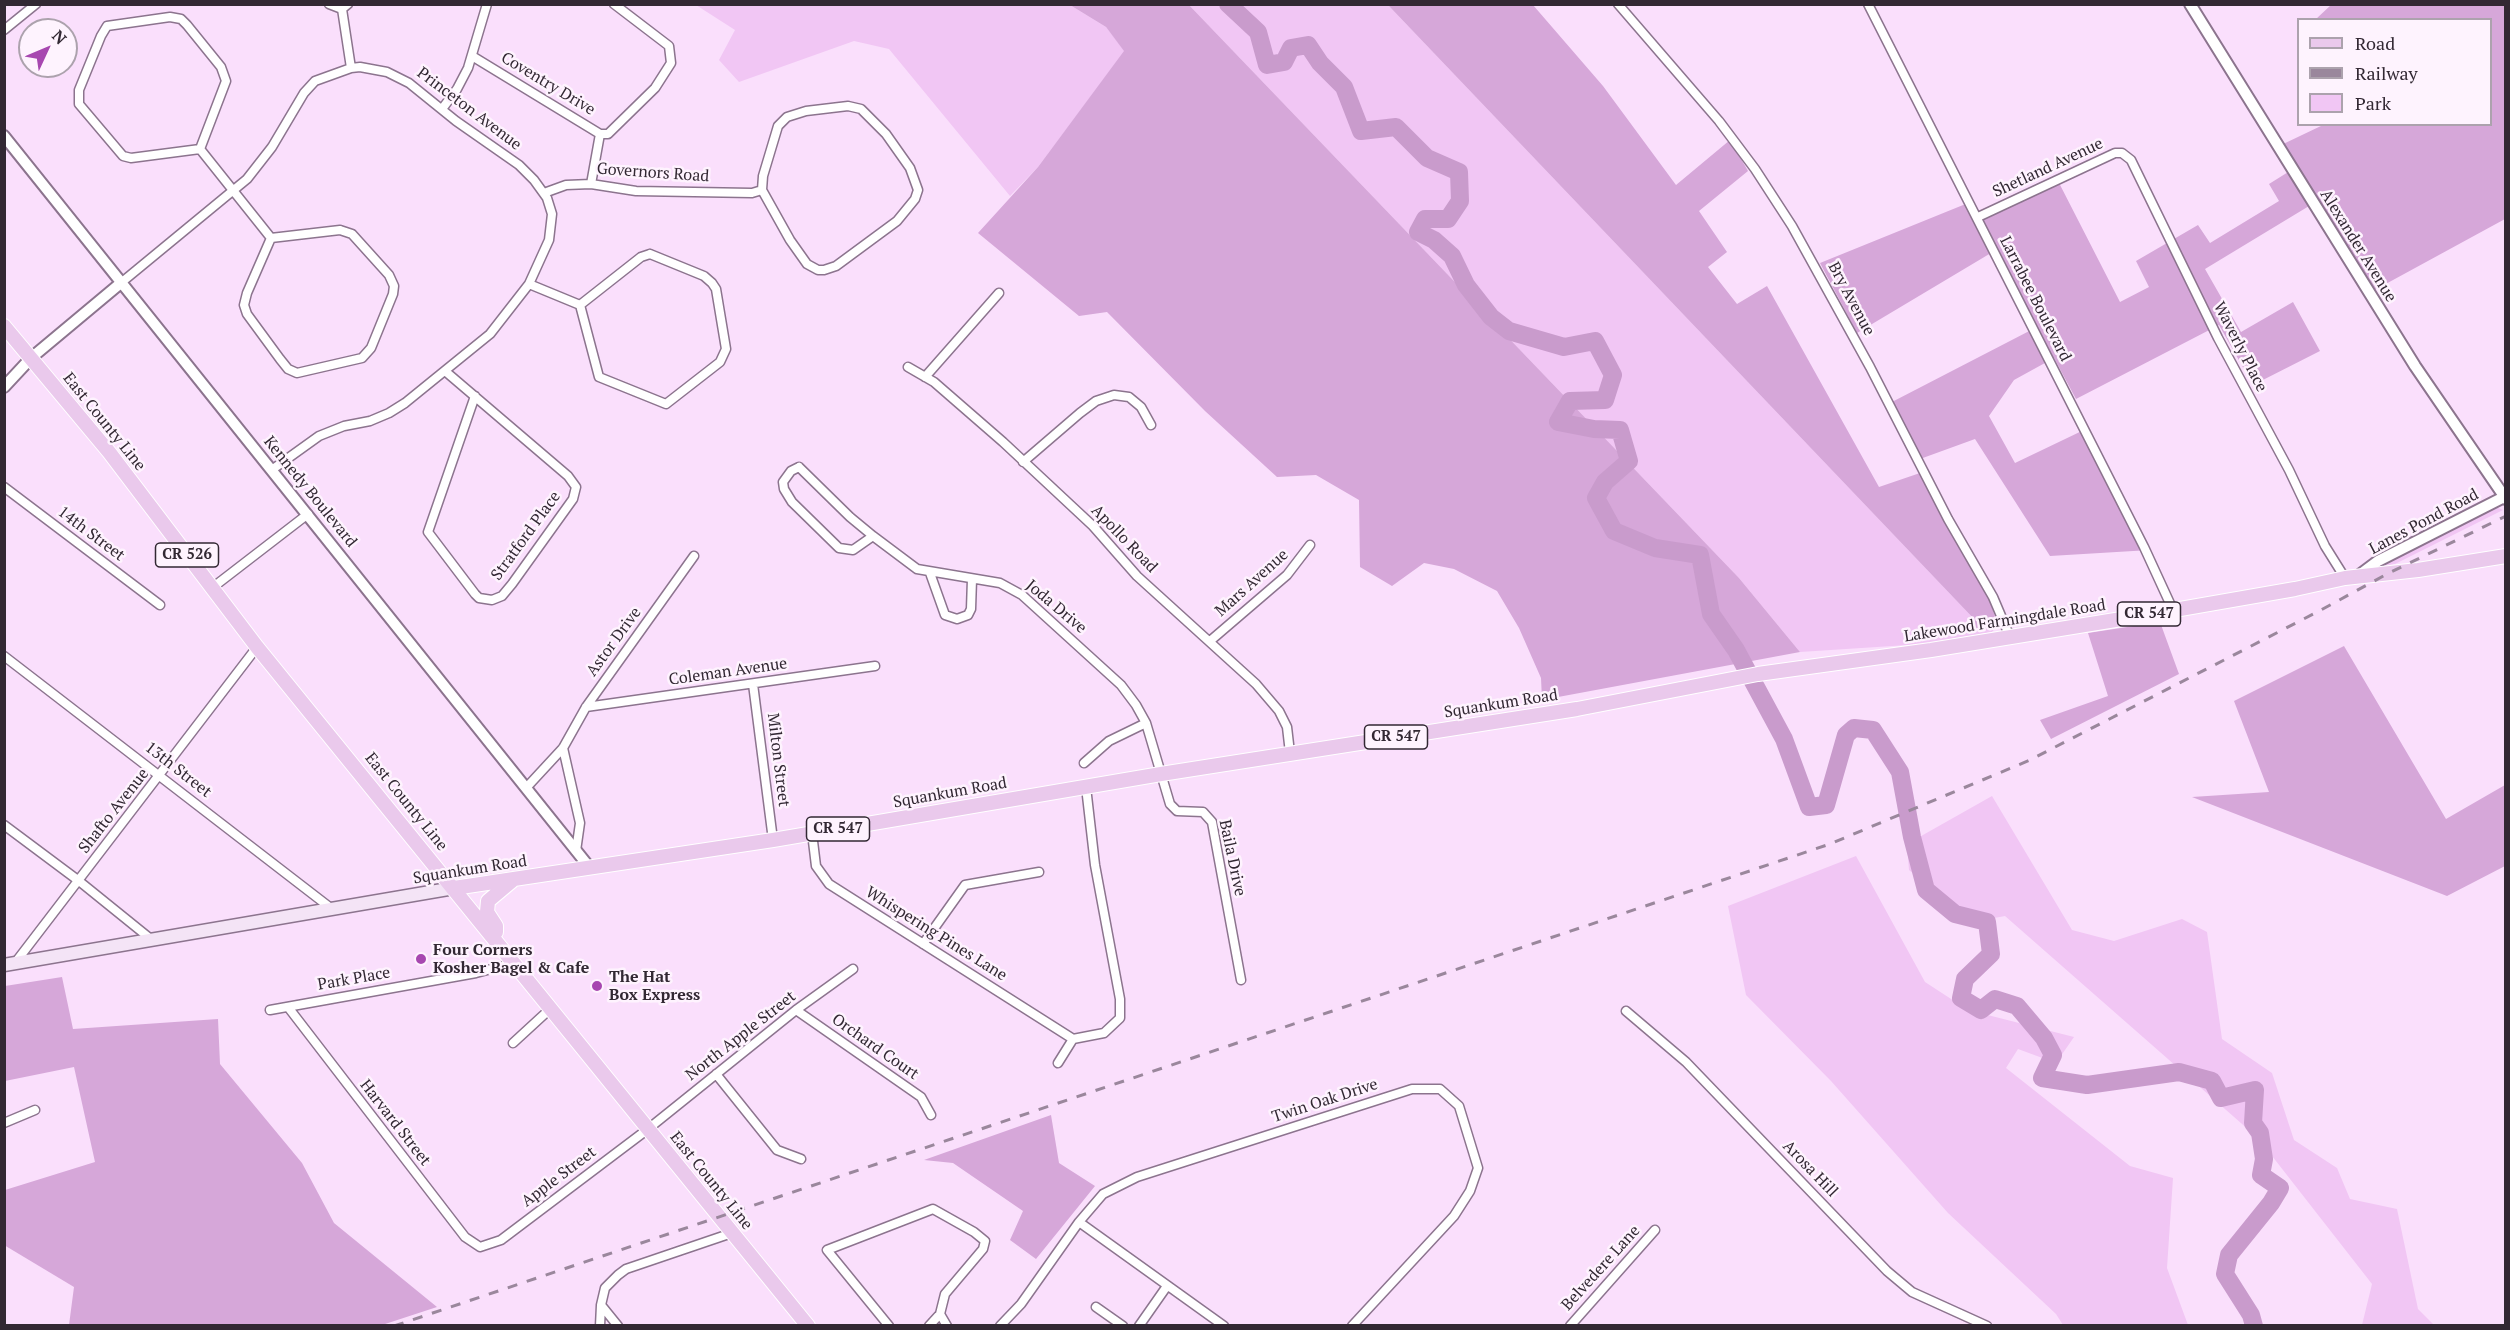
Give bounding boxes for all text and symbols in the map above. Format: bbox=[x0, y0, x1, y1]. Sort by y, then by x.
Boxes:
north arrow bbox=[18, 18, 78, 78]
legend bbox=[2297, 18, 2492, 126]
text: N bbox=[47, 25, 72, 49]
text: Road bbox=[2355, 31, 2395, 55]
street label: Coventry Drive bbox=[497, 48, 599, 120]
text: Railway bbox=[2355, 61, 2418, 85]
street label: Princeton Avenue bbox=[413, 63, 525, 155]
text: Park bbox=[2355, 91, 2391, 115]
street label: Shetland Avenue bbox=[1990, 134, 2106, 202]
street label: Governors Road bbox=[596, 159, 710, 187]
street label: Alexander Avenue bbox=[2316, 186, 2400, 306]
street label: Larrabee Boulevard bbox=[1995, 233, 2075, 365]
street label: Bry Avenue bbox=[1824, 259, 1878, 339]
street label: Waverly Place bbox=[2209, 299, 2271, 395]
street label: East County Line bbox=[59, 369, 149, 475]
street label: Kennedy Boulevard bbox=[259, 433, 361, 551]
street label: Lanes Pond Road bbox=[2366, 485, 2482, 559]
street label: Stratford Place bbox=[487, 488, 565, 584]
street label: Apollo Road bbox=[1087, 501, 1161, 577]
street label: 14th Street bbox=[54, 503, 128, 565]
road number: CR 526 bbox=[156, 543, 219, 567]
street label: Mars Avenue bbox=[1212, 545, 1292, 621]
street label: Joda Drive bbox=[1022, 576, 1090, 638]
street label: Lakewood Farmingdale Road bbox=[1903, 596, 2107, 646]
road number: CR 547 bbox=[2118, 602, 2180, 626]
street label: Astor Drive bbox=[582, 604, 646, 680]
street label: Coleman Avenue bbox=[668, 654, 788, 690]
street label: Squankum Road bbox=[1443, 686, 1559, 722]
street label: Milton Street bbox=[763, 712, 793, 808]
road number: CR 547 bbox=[1364, 725, 1428, 749]
street label: 13th Street bbox=[141, 738, 215, 802]
street label: East County Line bbox=[361, 749, 451, 855]
street label: Shafto Avenue bbox=[75, 765, 153, 857]
street label: Squankum Road bbox=[892, 774, 1008, 812]
road number: CR 547 bbox=[806, 817, 870, 841]
street label: Baila Drive bbox=[1215, 818, 1249, 898]
street label: Squankum Road bbox=[412, 852, 528, 888]
street label: Whispering Pines Lane bbox=[862, 883, 1010, 985]
place label: Four Corners Kosher Bagel & Cafe bbox=[433, 940, 589, 978]
marker: Four Corners Kosher Bagel & Cafe bbox=[414, 952, 428, 966]
street label: Park Place bbox=[316, 963, 392, 995]
place label: The Hat Box Express bbox=[609, 967, 700, 1005]
marker: The Hat Box Express bbox=[590, 979, 604, 993]
street label: North Apple Street bbox=[682, 987, 800, 1085]
street label: Orchard Court bbox=[828, 1010, 922, 1084]
street label: Twin Oak Drive bbox=[1270, 1075, 1380, 1127]
street label: Harvard Street bbox=[355, 1076, 435, 1170]
street label: East County Line bbox=[666, 1128, 756, 1234]
street label: Arosa Hill bbox=[1778, 1137, 1842, 1201]
street label: Apple Street bbox=[518, 1143, 600, 1211]
street label: Belvedere Lane bbox=[1558, 1221, 1644, 1315]

